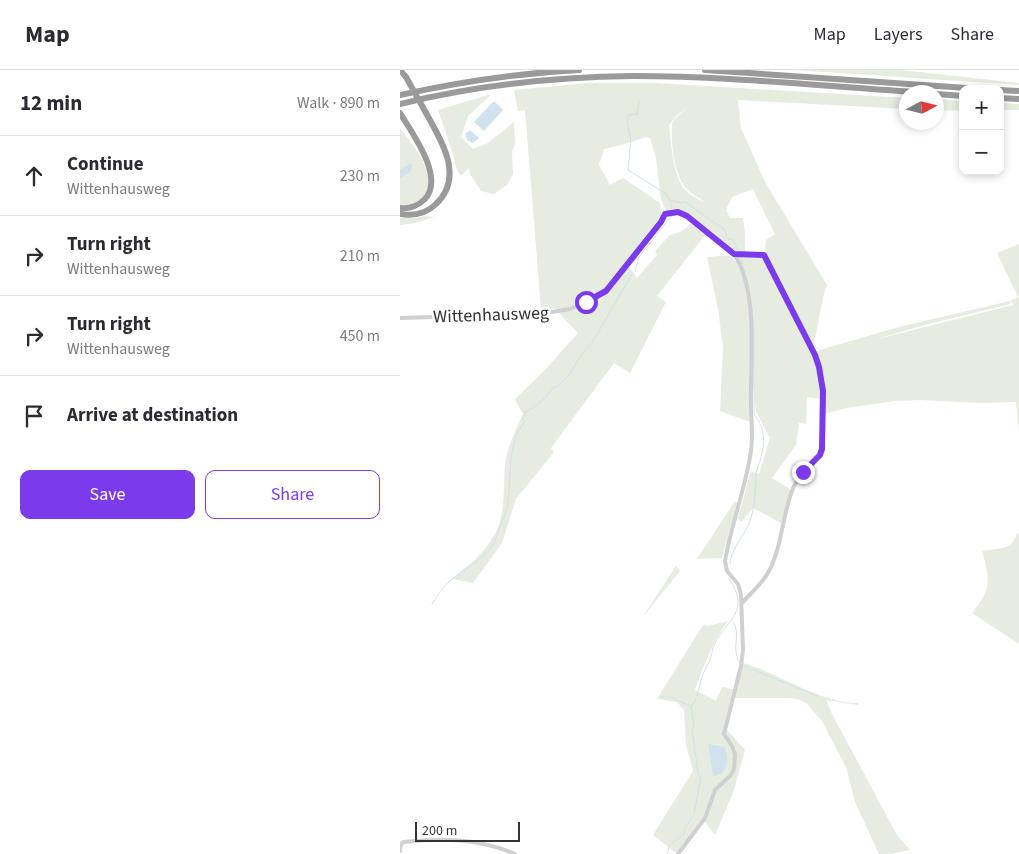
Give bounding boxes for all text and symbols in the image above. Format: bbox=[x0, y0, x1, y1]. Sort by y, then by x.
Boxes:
text: Map bbox=[25, 17, 70, 52]
text: Map bbox=[814, 22, 846, 47]
text: Layers bbox=[874, 22, 923, 47]
text: Share bbox=[951, 22, 994, 47]
north arrow bbox=[899, 85, 944, 130]
map controls bbox=[959, 85, 1004, 175]
button: + bbox=[959, 85, 1004, 130]
text: 12 min bbox=[20, 88, 82, 118]
text: Walk · 890 m bbox=[297, 92, 380, 114]
button: − bbox=[959, 130, 1004, 175]
text: Continue bbox=[67, 151, 144, 178]
icon: ahead bbox=[20, 162, 48, 190]
text: 230 m bbox=[340, 165, 380, 187]
text: Wittenhausweg bbox=[67, 178, 170, 200]
text: Turn right bbox=[67, 231, 151, 258]
icon: right bbox=[20, 242, 48, 270]
text: 210 m bbox=[340, 245, 380, 267]
text: Wittenhausweg bbox=[67, 258, 170, 280]
route start bbox=[575, 291, 598, 314]
street label: Wittenhausweg bbox=[433, 300, 549, 330]
text: Turn right bbox=[67, 311, 151, 338]
icon: right bbox=[20, 322, 48, 350]
text: 450 m bbox=[340, 325, 380, 347]
text: Wittenhausweg bbox=[67, 338, 170, 360]
icon: arrive bbox=[20, 402, 48, 430]
text: Arrive at destination bbox=[67, 402, 238, 429]
route end bbox=[792, 461, 815, 484]
button: Save bbox=[20, 470, 195, 519]
button: Share bbox=[205, 470, 380, 519]
scale bar bbox=[415, 819, 520, 842]
text: 200 m bbox=[422, 821, 457, 841]

